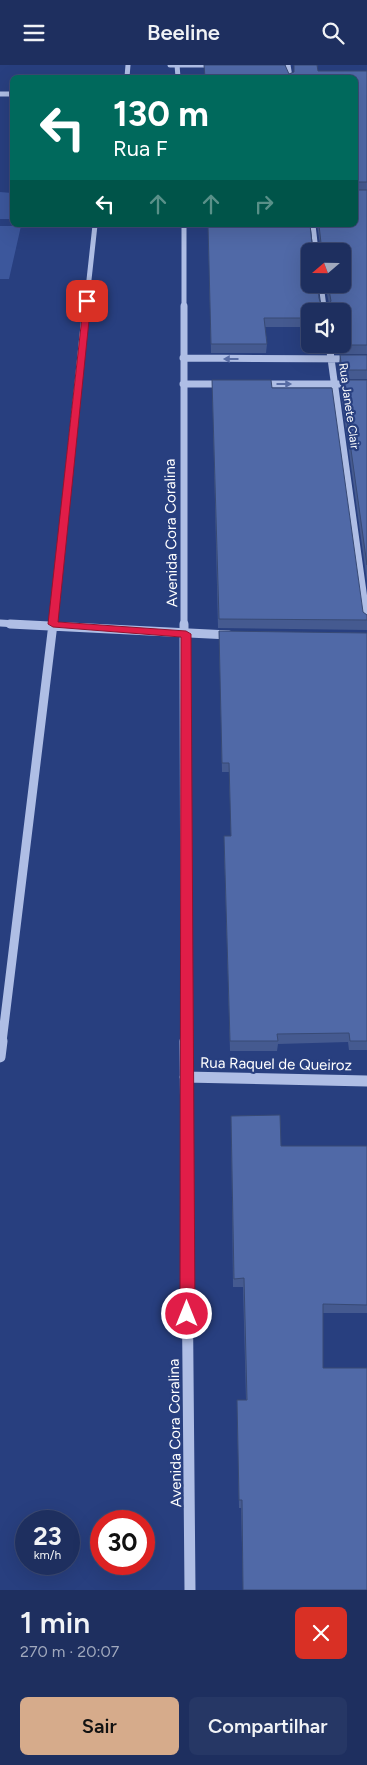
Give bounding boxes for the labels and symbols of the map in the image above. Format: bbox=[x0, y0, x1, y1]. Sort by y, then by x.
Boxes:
north arrow bbox=[301, 243, 351, 293]
pin bbox=[66, 280, 108, 322]
one-way arrow bbox=[223, 354, 239, 362]
street label: Rua Janete Clair bbox=[336, 362, 362, 450]
one-way arrow bbox=[277, 380, 293, 388]
street label: Avenida Cora Coralina bbox=[161, 458, 181, 608]
street label: Rua Raquel de Queiroz bbox=[200, 1054, 352, 1074]
position arrow bbox=[160, 1287, 212, 1339]
street label: Avenida Cora Coralina bbox=[165, 1358, 185, 1508]
speed limit sign: 30 bbox=[90, 1510, 155, 1575]

